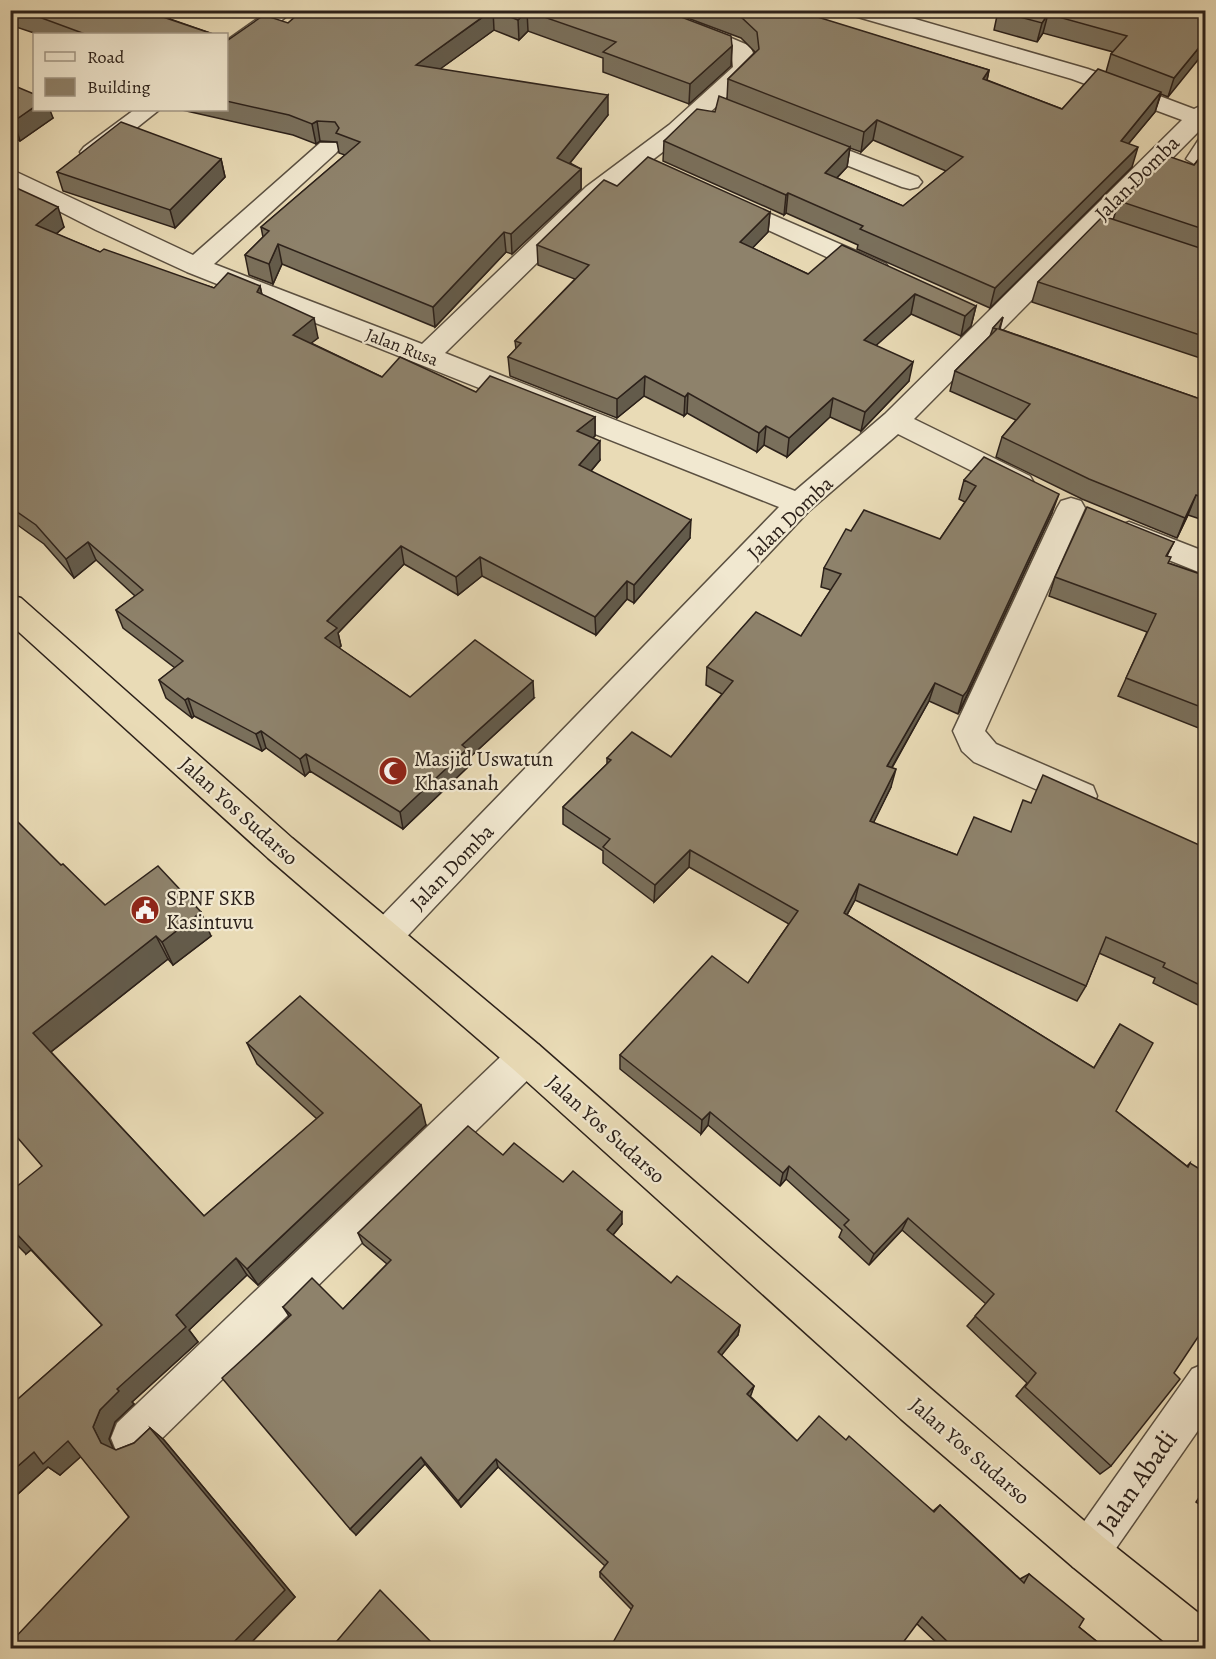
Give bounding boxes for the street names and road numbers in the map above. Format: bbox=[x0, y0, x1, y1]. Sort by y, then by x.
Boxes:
street label: Jalan Domba bbox=[1088, 129, 1186, 227]
street label: Jalan Rusa bbox=[362, 322, 442, 372]
street label: Jalan Domba bbox=[741, 470, 839, 566]
street label: Jalan Yos Sudarso bbox=[174, 750, 304, 872]
street label: Jalan Domba bbox=[404, 818, 500, 916]
street label: Jalan Yos Sudarso bbox=[541, 1068, 671, 1190]
street label: Jalan Yos Sudarso bbox=[904, 1391, 1036, 1511]
street label: Jalan Abadi bbox=[1089, 1423, 1185, 1541]

